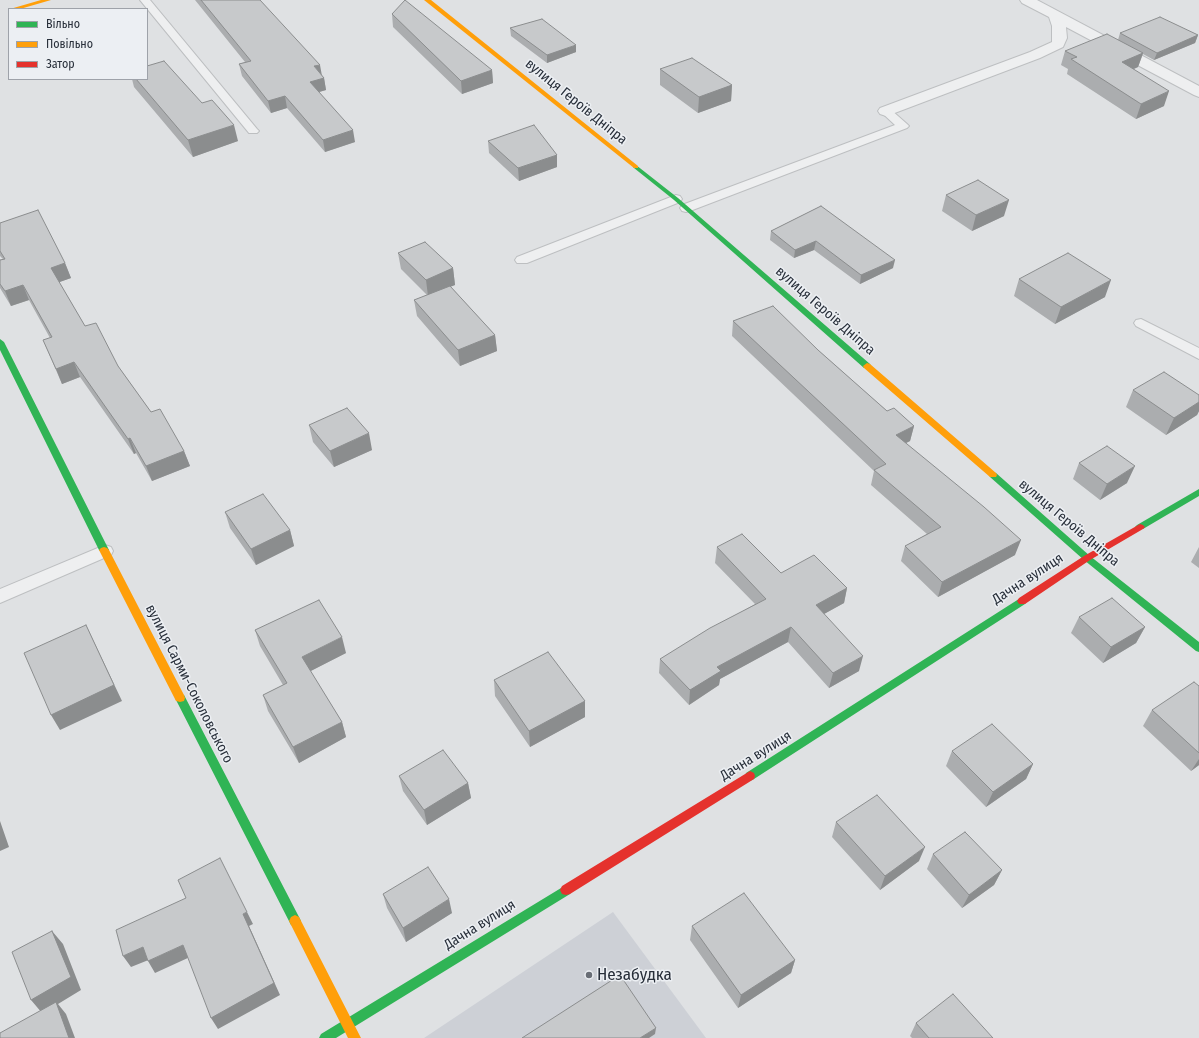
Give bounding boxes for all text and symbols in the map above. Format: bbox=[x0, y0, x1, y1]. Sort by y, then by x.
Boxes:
legend bbox=[8, 8, 148, 80]
text: Вільно bbox=[46, 17, 80, 31]
text: Повільно bbox=[46, 37, 93, 51]
street label: вулиця Героїв Дніпра bbox=[522, 56, 630, 148]
text: Затор bbox=[46, 57, 75, 71]
street label: вулиця Героїв Дніпра bbox=[772, 263, 878, 359]
street label: вулиця Героїв Дніпра bbox=[1015, 476, 1123, 570]
street label: Дачна вулиця bbox=[989, 550, 1067, 608]
street label: вулиця Сарми-Соколовського bbox=[142, 602, 236, 766]
street label: Дачна вулиця bbox=[717, 727, 795, 785]
street label: Дачна вулиця bbox=[441, 896, 519, 954]
place label: Незабудка bbox=[597, 965, 672, 985]
marker: Незабудка bbox=[584, 970, 594, 980]

